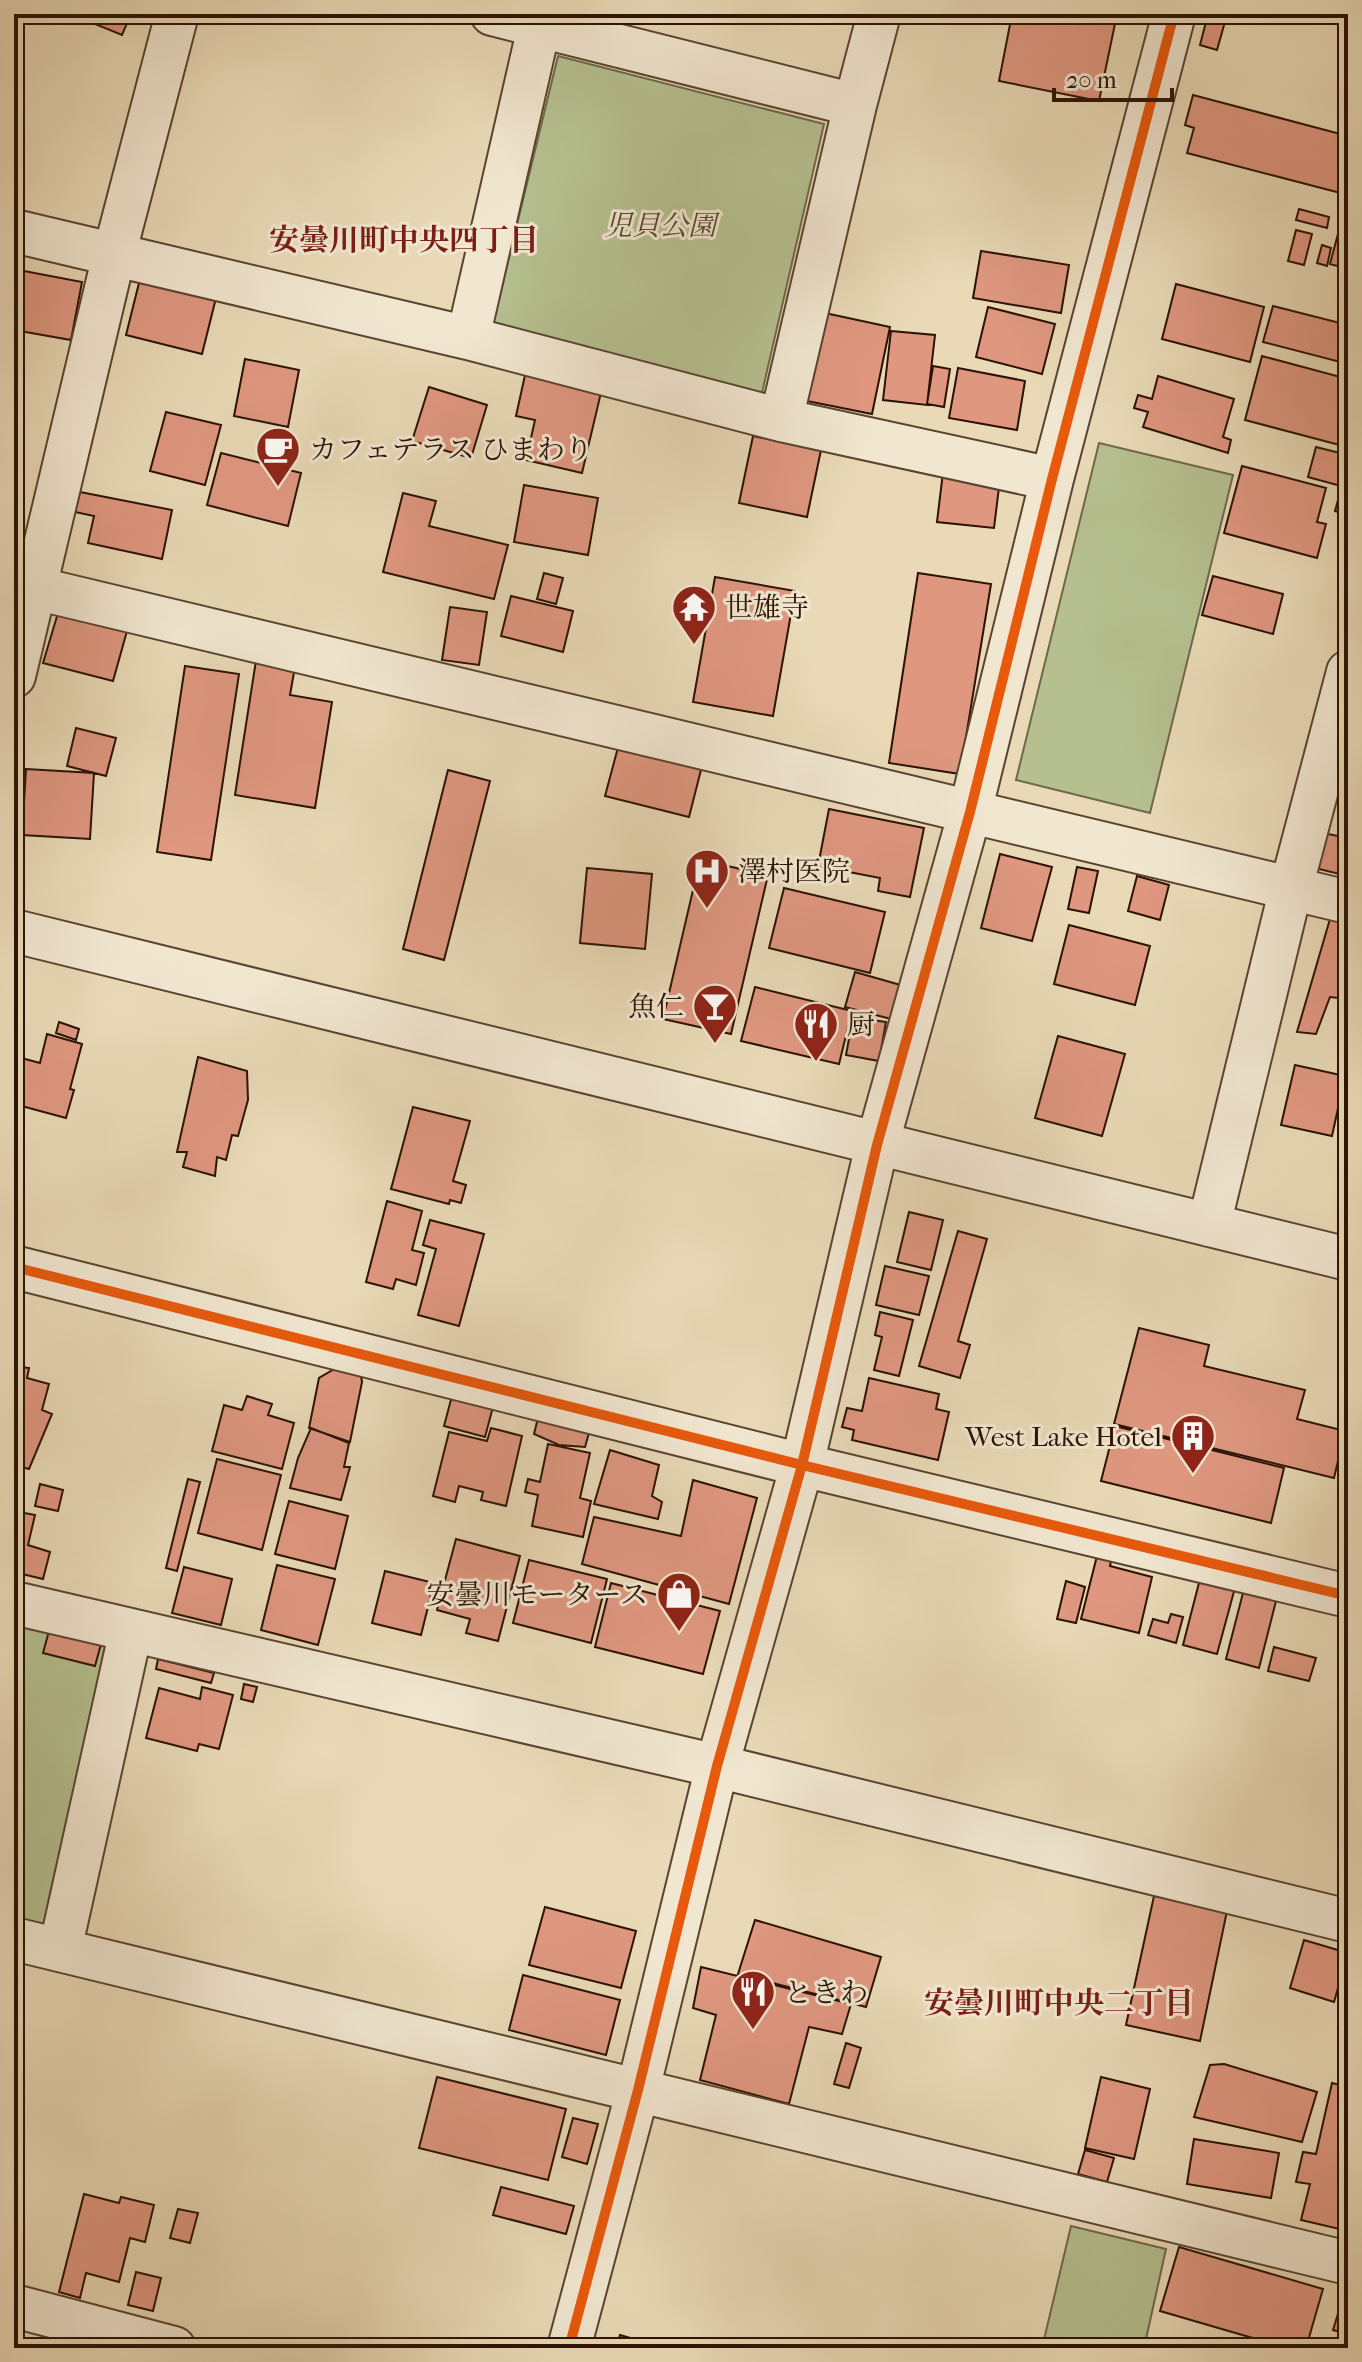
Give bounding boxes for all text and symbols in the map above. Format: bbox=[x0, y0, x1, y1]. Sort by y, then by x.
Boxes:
scale bar bbox=[1054, 52, 1172, 102]
text: 20 m bbox=[1066, 66, 1117, 94]
park label: 児貝公園 bbox=[604, 209, 720, 242]
district label: 安曇川町中央四丁目 bbox=[269, 223, 539, 258]
cafe icon: カフェテラス ひまわり bbox=[254, 425, 302, 488]
place label: カフェテラス ひまわり bbox=[309, 433, 593, 466]
temple icon: 世雄寺 bbox=[670, 583, 718, 646]
place label: 世雄寺 bbox=[725, 591, 809, 624]
hospital icon: 澤村医院 bbox=[683, 847, 731, 910]
place label: 澤村医院 bbox=[738, 855, 850, 888]
bar icon: 魚仁 bbox=[691, 982, 739, 1045]
place label: 魚仁 bbox=[628, 990, 684, 1023]
restaurant icon: 厨 bbox=[792, 1000, 840, 1063]
place label: 厨 bbox=[847, 1008, 875, 1041]
building icon: West Lake Hotel bbox=[1169, 1412, 1217, 1475]
place label: West Lake Hotel bbox=[964, 1420, 1162, 1453]
shop icon: 安曇川モータース bbox=[655, 1570, 703, 1633]
place label: 安曇川モータース bbox=[427, 1578, 648, 1611]
restaurant icon: ときわ bbox=[729, 1968, 777, 2031]
place label: ときわ bbox=[784, 1976, 868, 2009]
district label: 安曇川町中央二丁目 bbox=[924, 1986, 1194, 2021]

